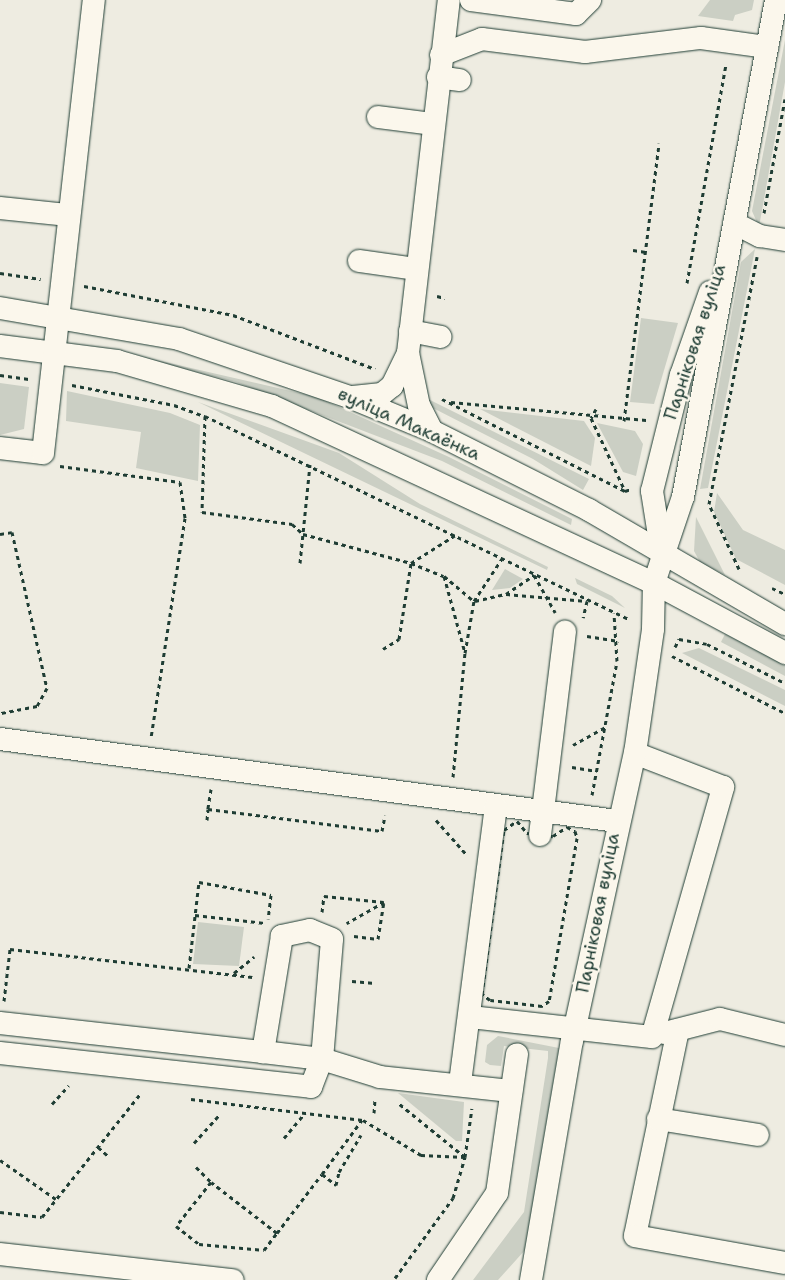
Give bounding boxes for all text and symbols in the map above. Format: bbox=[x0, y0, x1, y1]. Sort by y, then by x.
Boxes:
street label: Парніковая вуліца bbox=[660, 261, 730, 423]
street label: вуліца Макаёнка bbox=[334, 383, 484, 465]
street label: Парніковая вуліца bbox=[572, 831, 624, 995]

